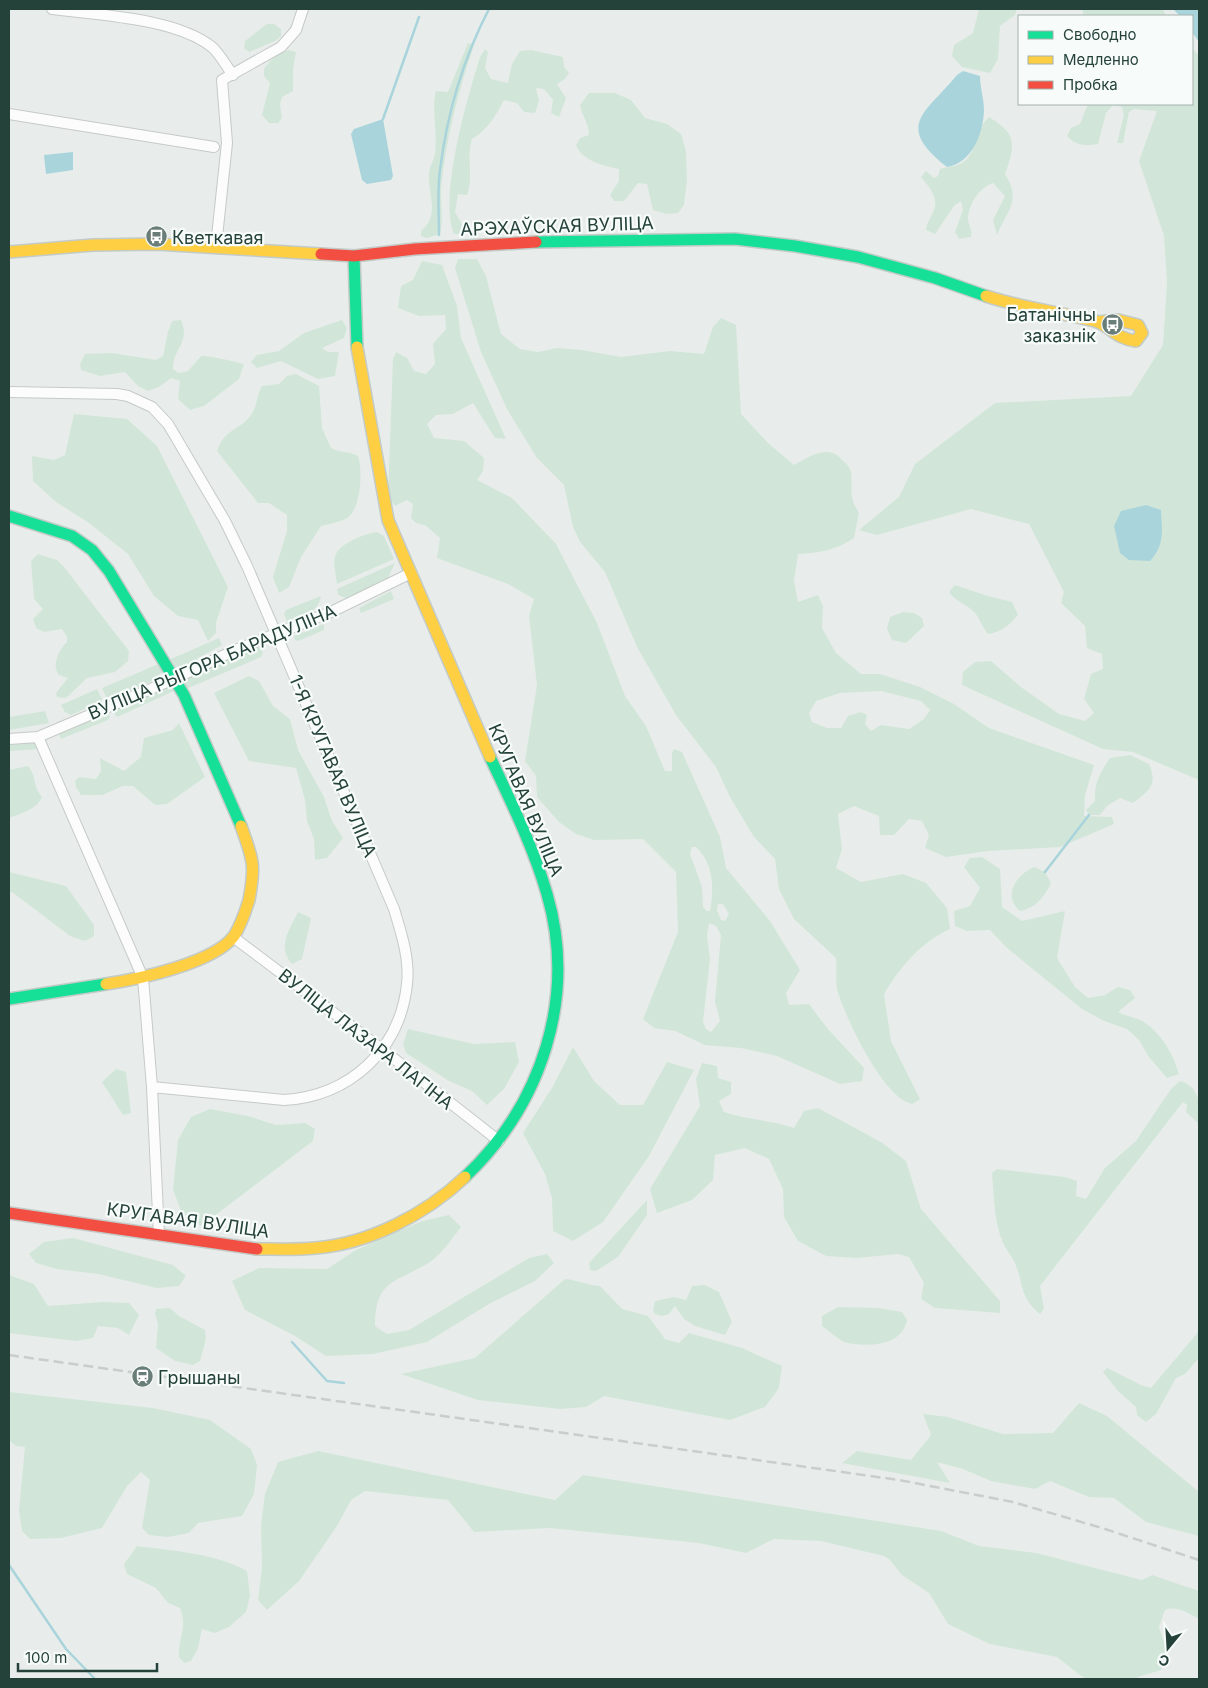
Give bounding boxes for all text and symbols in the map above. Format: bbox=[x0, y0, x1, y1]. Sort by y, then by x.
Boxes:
legend bbox=[1018, 15, 1193, 105]
text: Свободно bbox=[1063, 25, 1137, 44]
text: Медленно bbox=[1063, 50, 1139, 69]
text: Пробка bbox=[1063, 75, 1118, 94]
street label: АРЭХАЎСКАЯ ВУЛІЦА bbox=[460, 211, 654, 240]
bus stop icon: Кветкавая bbox=[144, 225, 168, 249]
place label: Кветкавая bbox=[172, 227, 264, 248]
place label: Батанічны заказнік bbox=[1006, 304, 1096, 346]
bus stop icon: Батанічны заказнік bbox=[1100, 312, 1124, 336]
street label: ВУЛІЦА РЫГОРА БАРАДУЛІНА bbox=[85, 600, 339, 724]
street label: 1-Я КРУГАВАЯ ВУЛІЦА bbox=[285, 672, 381, 860]
street label: КРУГАВАЯ ВУЛІЦА bbox=[484, 720, 568, 880]
street label: ВУЛІЦА ЛАЗАРА ЛАГІНА bbox=[274, 964, 458, 1114]
street label: КРУГАВАЯ ВУЛІЦА bbox=[105, 1198, 271, 1242]
station icon: Грышаны bbox=[130, 1365, 154, 1389]
place label: Грышаны bbox=[158, 1367, 240, 1388]
north arrow bbox=[1143, 1623, 1193, 1673]
scale bar bbox=[18, 1640, 156, 1672]
text: 100 m bbox=[25, 1648, 67, 1667]
text: С bbox=[1156, 1651, 1171, 1671]

